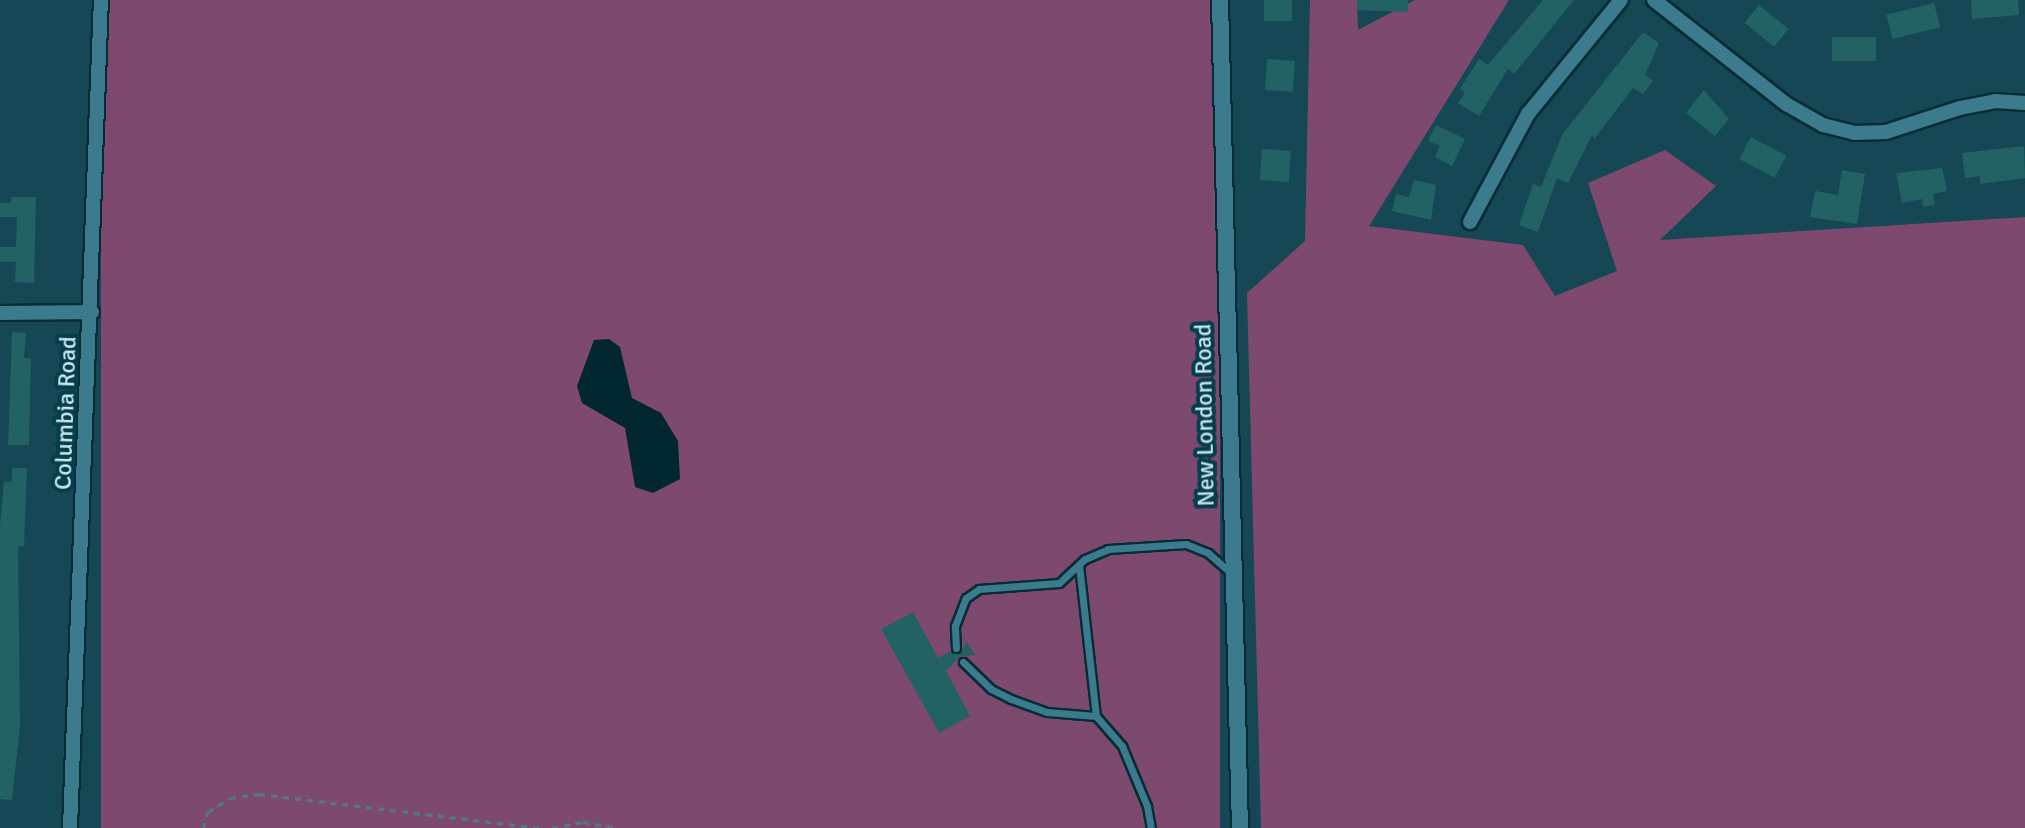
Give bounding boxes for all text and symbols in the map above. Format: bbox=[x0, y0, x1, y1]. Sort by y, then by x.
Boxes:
street label: New London Road bbox=[1189, 323, 1221, 507]
street label: Columbia Road bbox=[49, 336, 83, 490]

